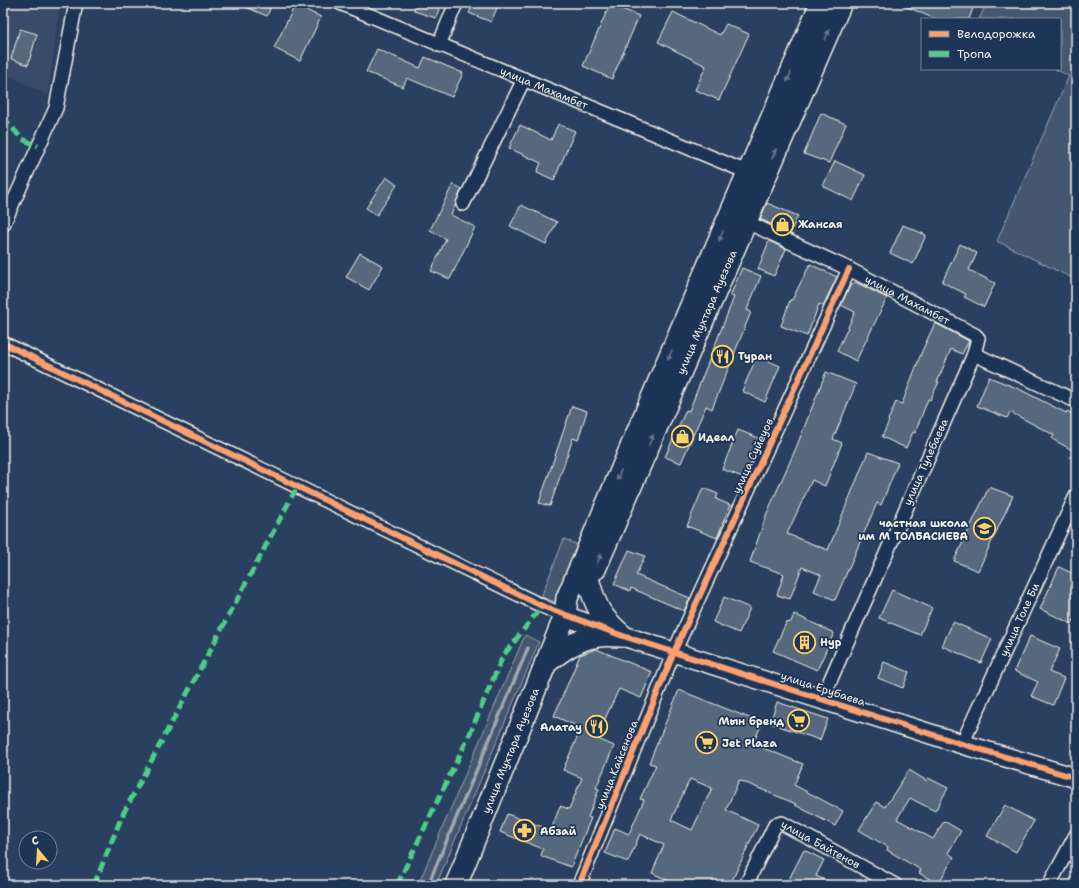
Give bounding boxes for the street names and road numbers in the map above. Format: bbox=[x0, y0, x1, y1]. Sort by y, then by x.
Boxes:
street label: улица Махамбет bbox=[498, 63, 591, 113]
street label: улица Мухтара Ауезова bbox=[673, 248, 740, 377]
street label: улица Махамбет bbox=[862, 271, 953, 328]
street label: улица Суйеуов bbox=[729, 416, 777, 496]
street label: улица Тулебаева bbox=[900, 416, 952, 508]
street label: улица Толе Би bbox=[996, 580, 1043, 659]
street label: улица Ерубаева bbox=[779, 668, 867, 710]
street label: улица Мухтара Ауезова bbox=[478, 686, 543, 816]
street label: улица Кайсенова bbox=[592, 718, 642, 812]
street label: улица Байтенов bbox=[778, 816, 863, 872]

